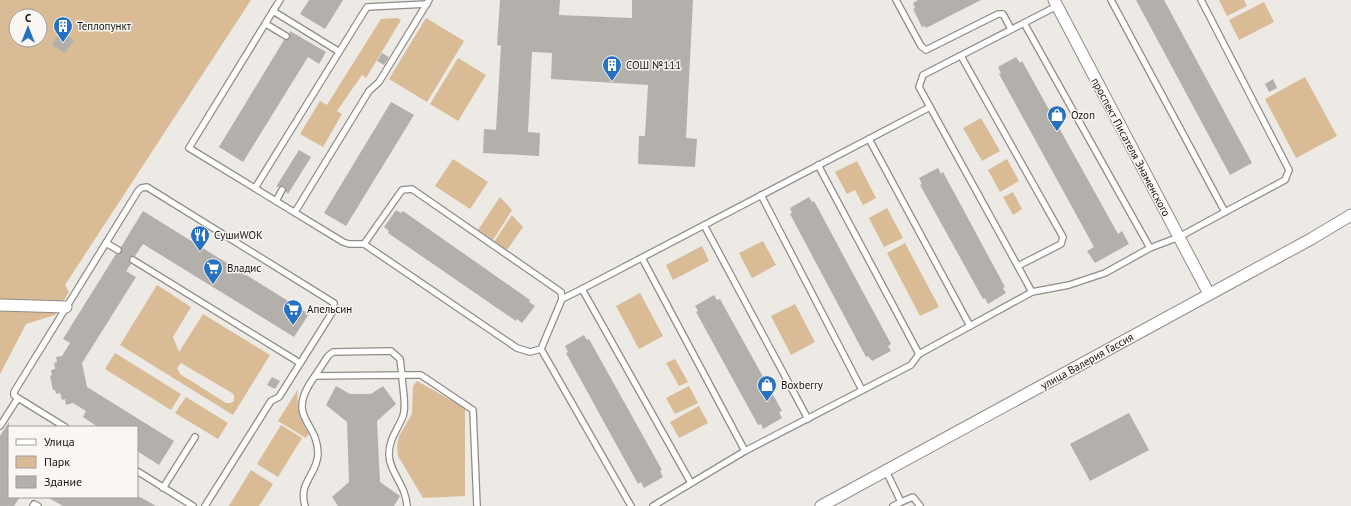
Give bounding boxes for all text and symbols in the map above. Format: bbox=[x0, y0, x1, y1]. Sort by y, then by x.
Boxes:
north arrow bbox=[8, 8, 48, 48]
text: С bbox=[25, 11, 31, 25]
building icon: Теплопункт bbox=[52, 15, 74, 43]
place label: Теплопункт bbox=[77, 19, 132, 33]
building icon: СОШ №111 bbox=[601, 54, 623, 82]
place label: СОШ №111 bbox=[626, 58, 681, 72]
street label: проспект Писателя Знаменского bbox=[1088, 75, 1174, 219]
shop icon: Ozon bbox=[1046, 104, 1068, 132]
place label: Ozon bbox=[1071, 108, 1095, 122]
restaurant icon: CушиWOK bbox=[189, 224, 211, 252]
place label: CушиWOK bbox=[214, 228, 263, 242]
supermarket icon: Владис bbox=[202, 257, 224, 285]
place label: Владис bbox=[227, 261, 261, 275]
supermarket icon: Апельсин bbox=[282, 298, 304, 326]
place label: Апельсин bbox=[307, 302, 352, 316]
street label: улица Валерия Гассия bbox=[1038, 330, 1136, 392]
shop icon: Boxberry bbox=[756, 374, 778, 402]
place label: Boxberry bbox=[781, 378, 824, 392]
legend bbox=[8, 426, 138, 498]
text: Улица bbox=[44, 434, 75, 449]
text: Парк bbox=[44, 454, 70, 469]
text: Здание bbox=[44, 474, 82, 489]

